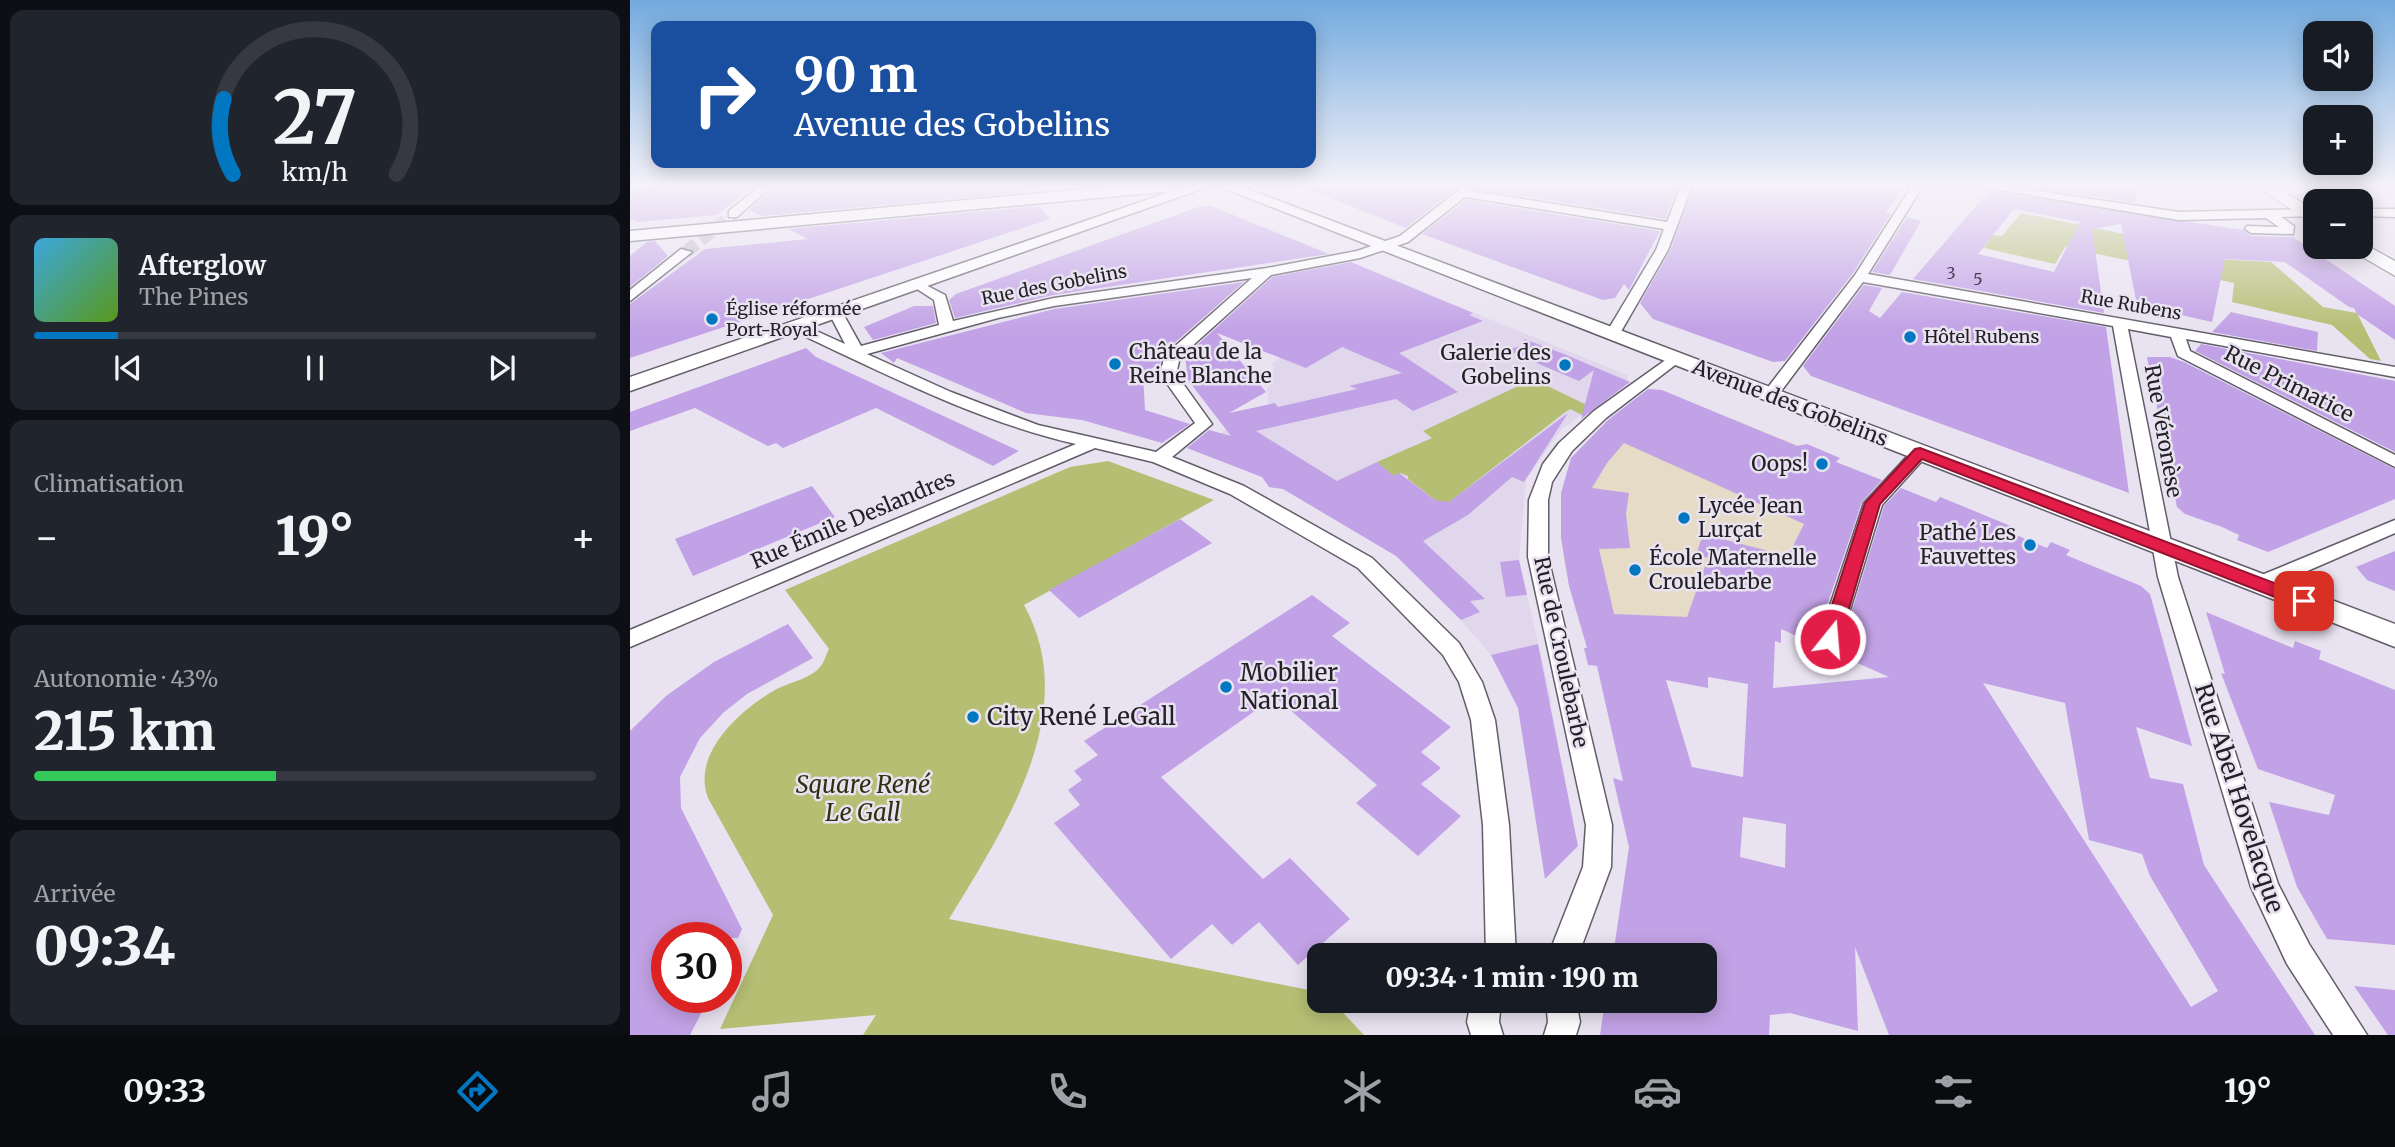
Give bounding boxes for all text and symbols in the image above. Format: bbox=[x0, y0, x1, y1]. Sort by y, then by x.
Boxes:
map controls bbox=[2303, 21, 2373, 259]
button: sound bbox=[2303, 21, 2373, 91]
text: 90 m bbox=[794, 44, 918, 105]
icon: right bbox=[679, 49, 770, 140]
text: 27 bbox=[273, 72, 357, 164]
text: Avenue des Gobelins bbox=[794, 105, 1110, 145]
button: + bbox=[2303, 105, 2373, 175]
text: km/h bbox=[282, 155, 348, 187]
button: − bbox=[2303, 189, 2373, 259]
text: Afterglow bbox=[139, 249, 266, 282]
street label: Rue des Gobelins bbox=[979, 259, 1129, 310]
house number: 3 bbox=[1946, 263, 1956, 283]
house number: 5 bbox=[1973, 269, 1983, 289]
text: The Pines bbox=[139, 282, 249, 311]
street label: Rue Rubens bbox=[2079, 284, 2183, 325]
place label: Église réformée Port-Royal bbox=[726, 297, 861, 341]
marker: Église réformée Port-Royal bbox=[704, 311, 720, 327]
place label: Hôtel Rubens bbox=[1924, 325, 2039, 348]
marker: Hôtel Rubens bbox=[1902, 329, 1918, 345]
place label: Château de la Reine Blanche bbox=[1129, 338, 1272, 389]
place label: Galerie des Gobelins bbox=[1441, 339, 1551, 390]
street label: Rue Primatice bbox=[2220, 339, 2358, 428]
icon: previous bbox=[109, 349, 147, 387]
icon: pause bbox=[296, 349, 334, 387]
icon: next bbox=[483, 349, 521, 387]
street label: Avenue des Gobelins bbox=[1688, 352, 1892, 452]
marker: Château de la Reine Blanche bbox=[1107, 356, 1123, 372]
marker: Galerie des Gobelins bbox=[1557, 357, 1573, 373]
street label: Rue Véronèse bbox=[2139, 362, 2188, 500]
place label: Oops! bbox=[1751, 450, 1808, 477]
marker: Oops! bbox=[1814, 456, 1830, 472]
street label: Rue Émile Deslandres bbox=[746, 463, 959, 575]
text: Climatisation bbox=[34, 469, 184, 498]
place label: Lycée Jean Lurçat bbox=[1698, 492, 1803, 543]
text: 19° bbox=[276, 504, 354, 569]
marker: Lycée Jean Lurçat bbox=[1676, 510, 1692, 526]
text: − bbox=[34, 514, 59, 561]
text: + bbox=[571, 514, 596, 561]
place label: Pathé Les Fauvettes bbox=[1919, 519, 2016, 570]
marker: Pathé Les Fauvettes bbox=[2022, 537, 2038, 553]
place label: École Maternelle Croulebarbe bbox=[1649, 543, 1816, 595]
street label: Rue de Croulebarbe bbox=[1528, 554, 1595, 750]
marker: École Maternelle Croulebarbe bbox=[1627, 562, 1643, 578]
pin bbox=[2274, 571, 2334, 631]
icon: arrive bbox=[2285, 582, 2323, 620]
position arrow bbox=[1793, 602, 1867, 676]
place label: Mobilier National bbox=[1240, 657, 1339, 716]
text: Autonomie · 43% bbox=[34, 664, 218, 693]
marker: Mobilier National bbox=[1218, 679, 1234, 695]
street label: Rue Abel Hovelacque bbox=[2188, 679, 2291, 917]
text: 215 km bbox=[34, 699, 215, 764]
place label: City René LeGall bbox=[987, 701, 1176, 732]
marker: City René LeGall bbox=[965, 709, 981, 725]
park label: Square René Le Gall bbox=[796, 769, 931, 828]
text: Arrivée bbox=[34, 879, 116, 908]
text: 09:34 bbox=[34, 914, 175, 979]
speed limit sign: 30 bbox=[651, 922, 742, 1013]
text: 09:34 · 1 min · 190 m bbox=[1386, 961, 1639, 994]
icon: directions bbox=[453, 1067, 502, 1116]
icon: music bbox=[748, 1067, 797, 1116]
icon: phone bbox=[1043, 1067, 1092, 1116]
icon: climate bbox=[1338, 1067, 1387, 1116]
icon: car bbox=[1633, 1067, 1682, 1116]
icon: filters bbox=[1929, 1067, 1978, 1116]
text: 09:33 bbox=[123, 1071, 206, 1111]
text: 19° bbox=[2224, 1071, 2272, 1111]

